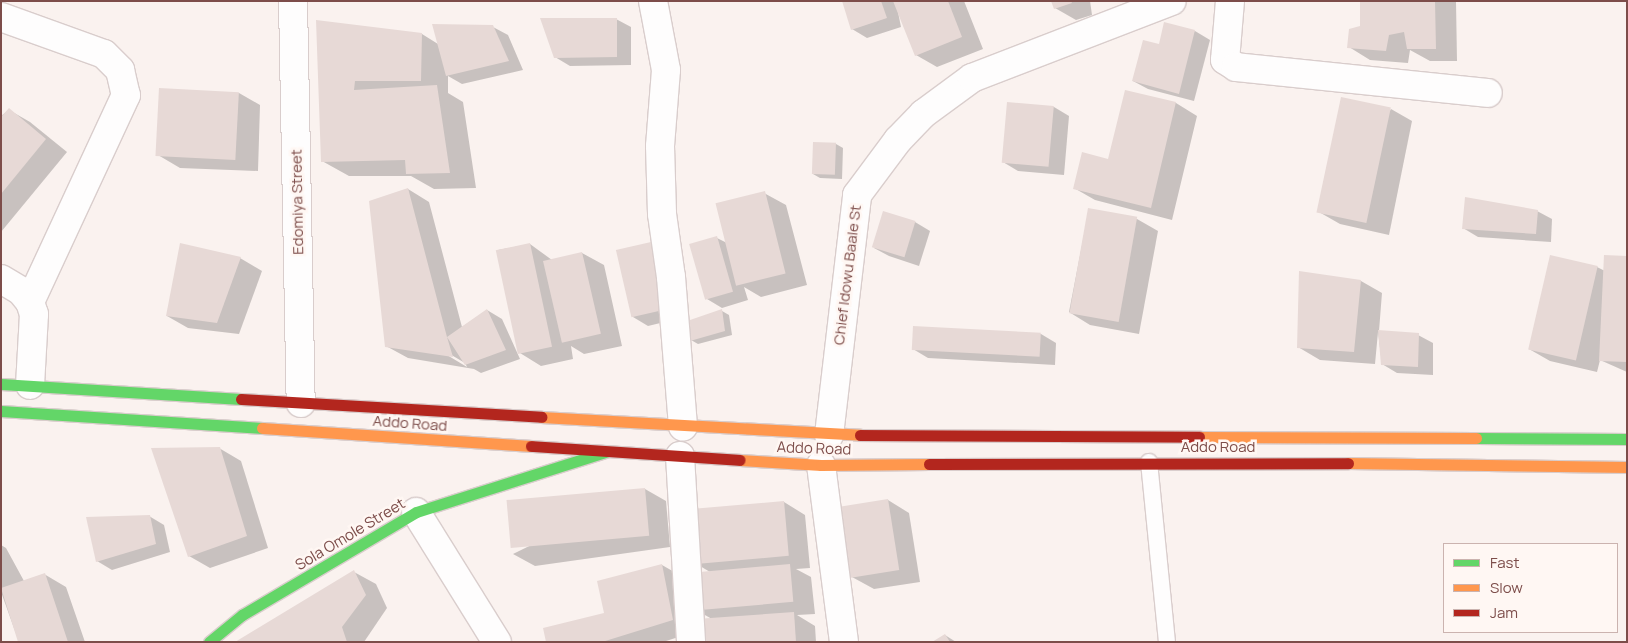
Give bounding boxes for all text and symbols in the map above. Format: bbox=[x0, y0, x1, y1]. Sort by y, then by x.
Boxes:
street label: Edomiya Street bbox=[287, 149, 307, 255]
street label: Chief Idowu Baale St bbox=[829, 204, 865, 346]
street label: Addo Road bbox=[372, 411, 448, 435]
street label: Addo Road bbox=[776, 438, 852, 458]
street label: Addo Road bbox=[1181, 438, 1255, 456]
street label: Sola Omole Street bbox=[292, 494, 408, 574]
legend bbox=[1443, 543, 1618, 633]
text: Fast bbox=[1490, 552, 1519, 573]
text: Slow bbox=[1490, 577, 1523, 598]
text: Jam bbox=[1490, 602, 1518, 623]

